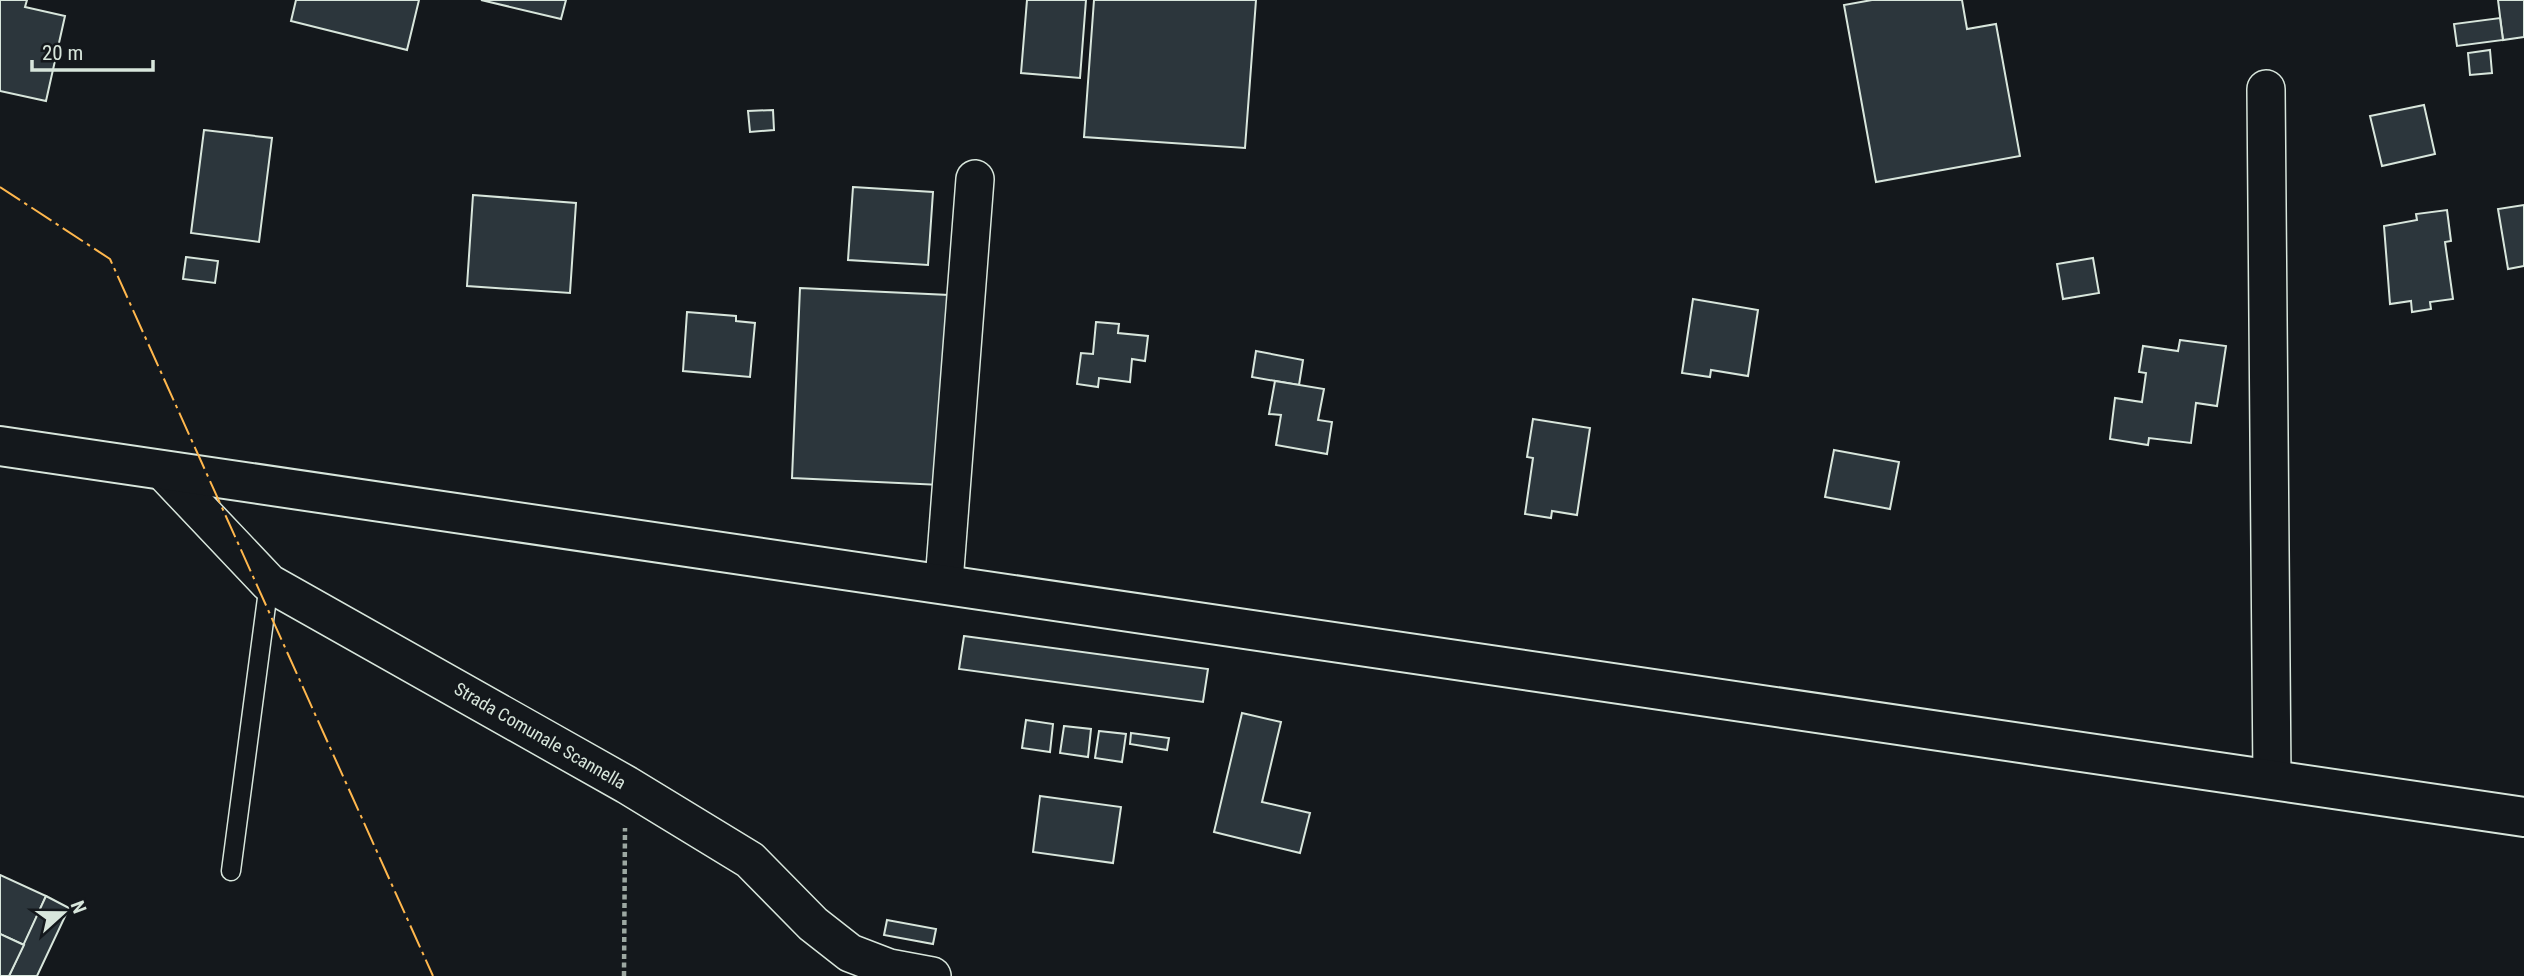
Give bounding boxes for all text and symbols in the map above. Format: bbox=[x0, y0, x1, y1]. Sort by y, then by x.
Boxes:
scale bar bbox=[32, 28, 152, 72]
text: 20 m bbox=[42, 41, 83, 65]
street label: Strada Comunale Scannella bbox=[451, 678, 630, 793]
north arrow bbox=[28, 878, 98, 948]
text: N bbox=[66, 898, 91, 917]

